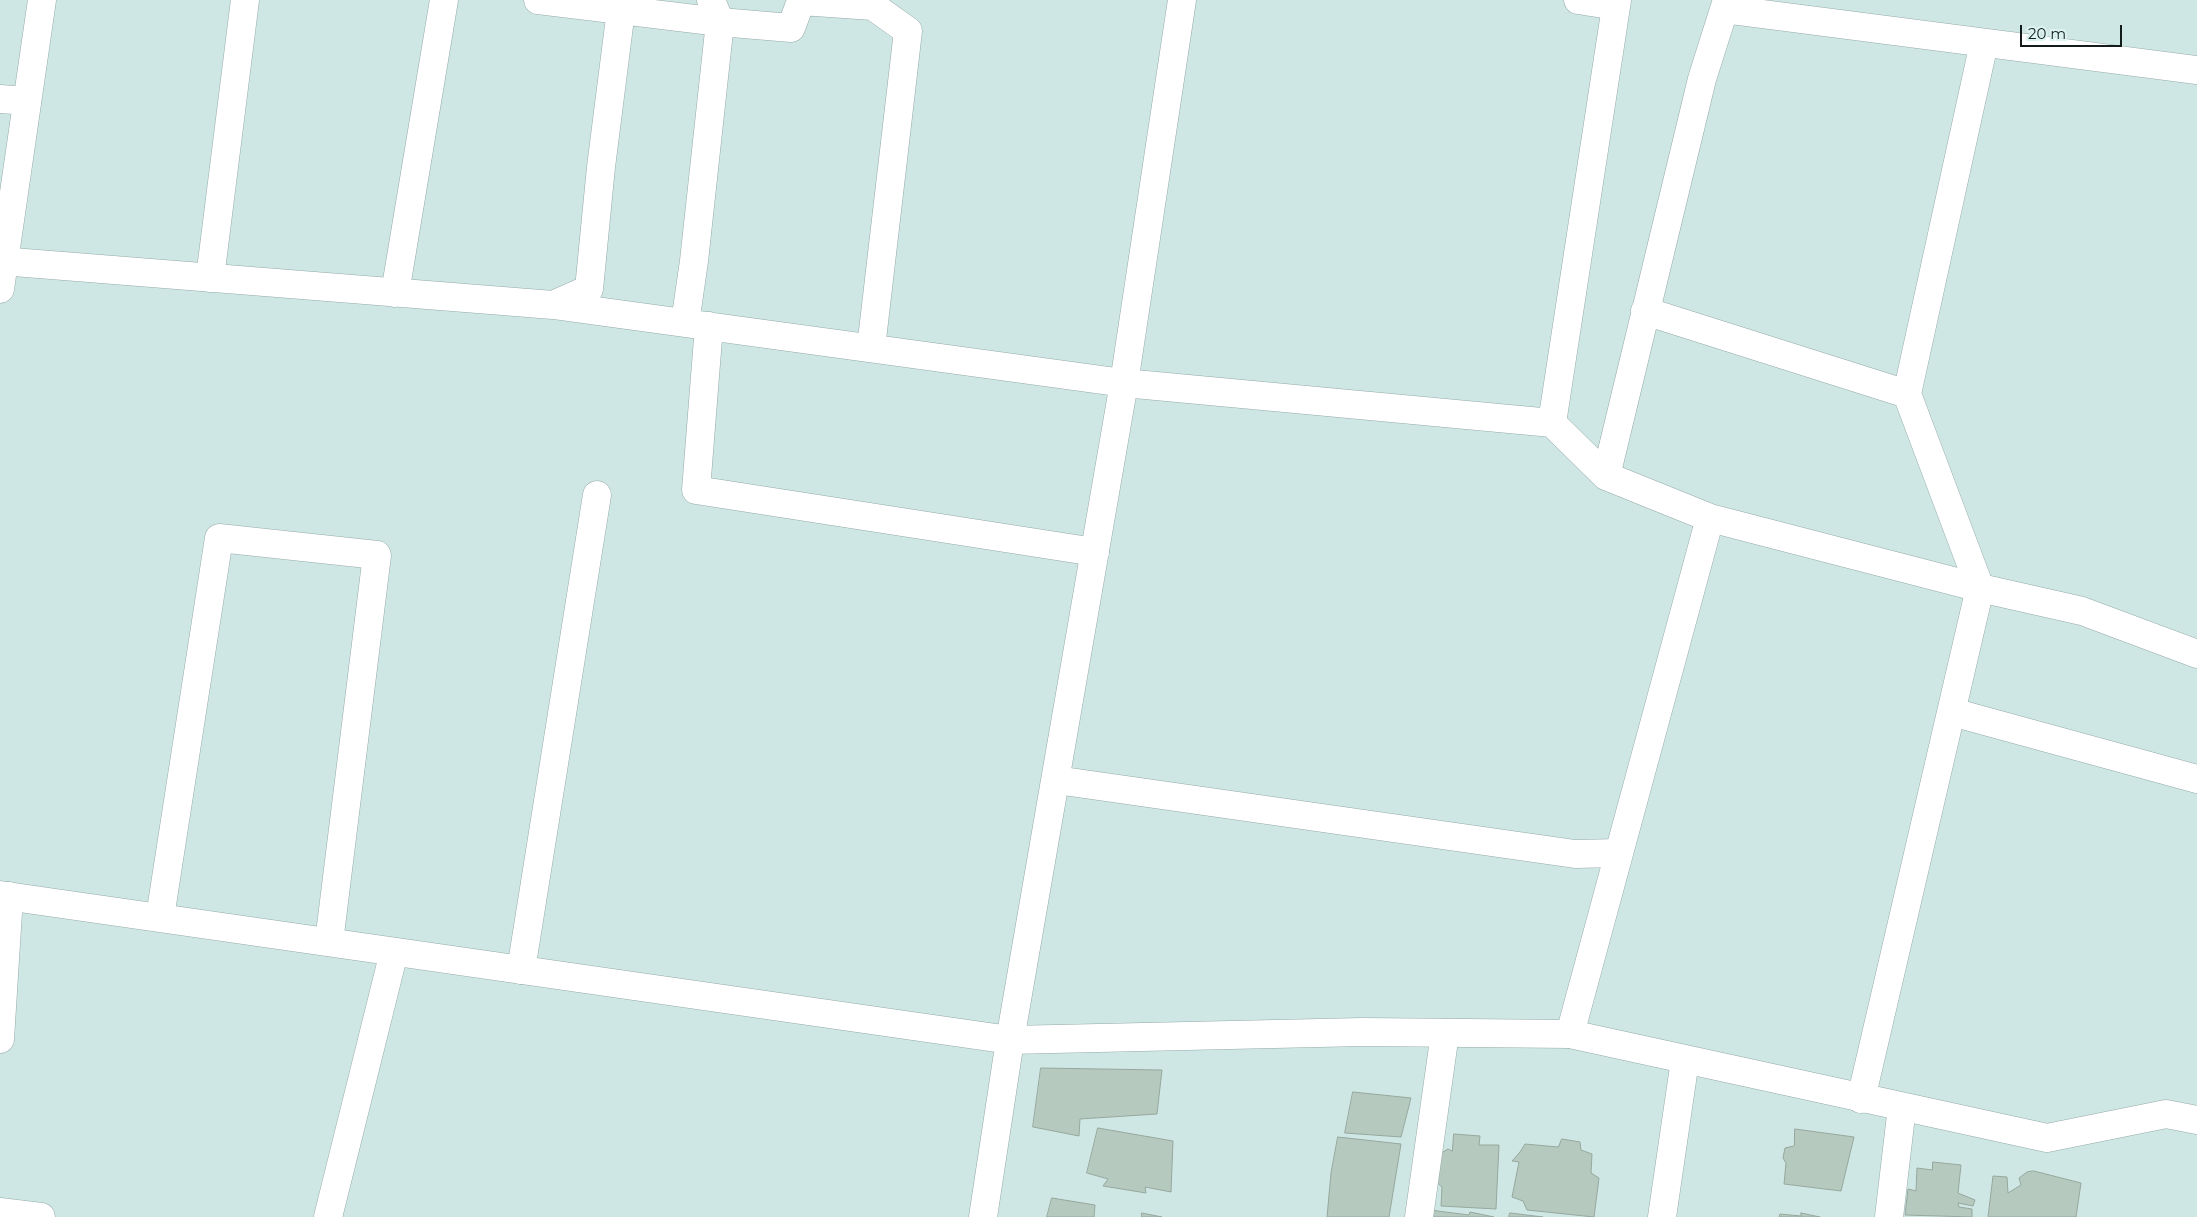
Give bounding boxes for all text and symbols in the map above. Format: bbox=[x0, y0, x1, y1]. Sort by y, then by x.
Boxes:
scale bar bbox=[2022, 15, 2124, 47]
text: 20 m bbox=[2028, 24, 2066, 43]

